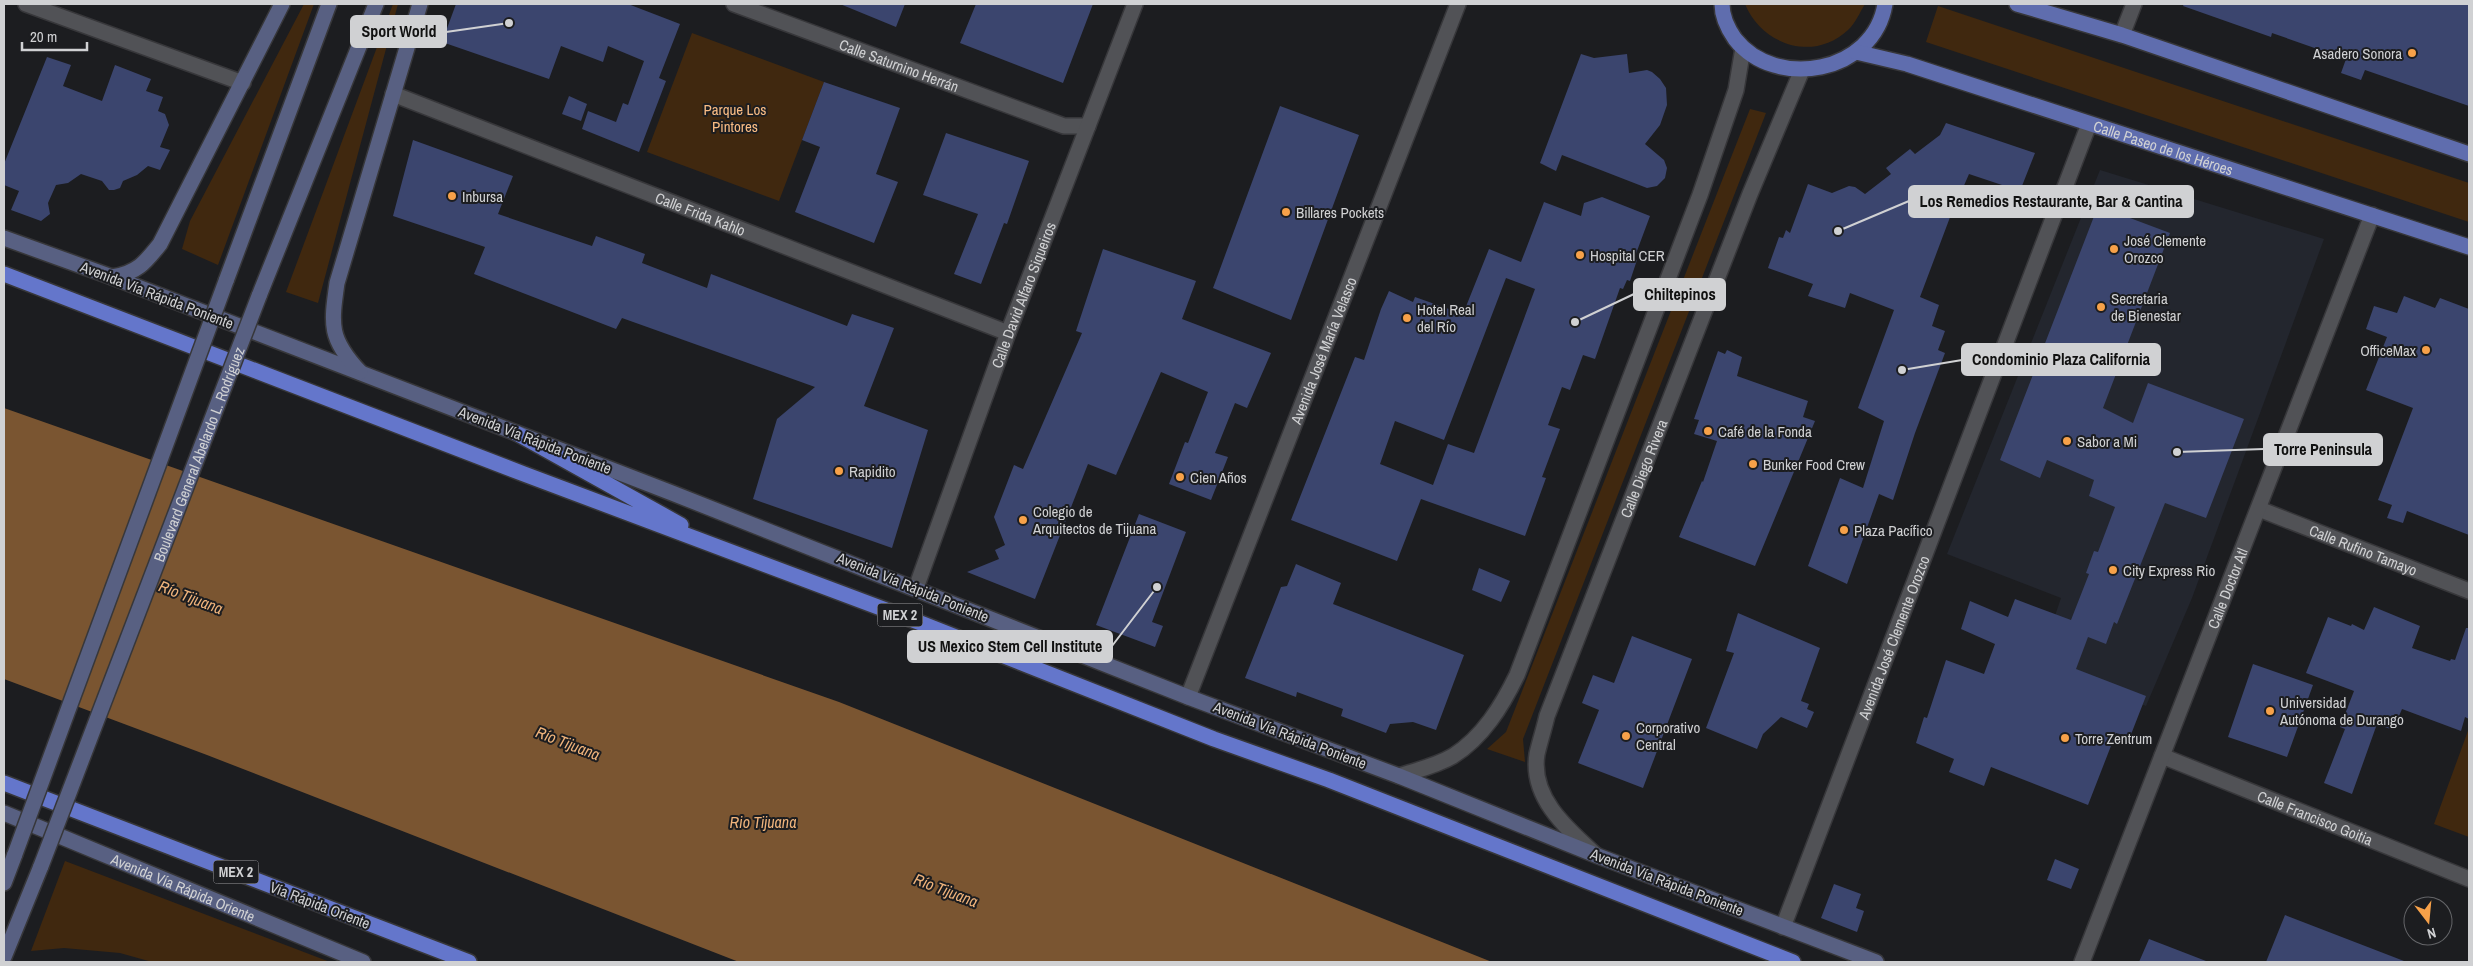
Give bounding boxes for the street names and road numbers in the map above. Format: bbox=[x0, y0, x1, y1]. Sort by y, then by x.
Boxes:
street label: Calle Saturnino Herrán bbox=[836, 33, 962, 97]
street label: Calle Paseo de los Héroes bbox=[2091, 115, 2236, 180]
street label: Calle Frida Kahlo bbox=[652, 187, 749, 241]
street label: Calle David Alfaro Siqueiros bbox=[986, 219, 1060, 371]
street label: Avenida Vía Rápida Poniente bbox=[77, 256, 237, 334]
street label: Avenida José María Velasco bbox=[1285, 274, 1361, 428]
street label: Boulevard General Abelardo L. Rodríguez bbox=[148, 344, 249, 565]
street label: Avenida Vía Rápida Poniente bbox=[455, 401, 615, 479]
street label: Calle Diego Rivera bbox=[1615, 416, 1672, 521]
street label: Calle Rufino Tamayo bbox=[2306, 519, 2421, 580]
street label: Calle Doctor Atl bbox=[2202, 545, 2252, 632]
street label: Avenida Vía Rápida Poniente bbox=[833, 546, 992, 627]
street label: Avenida José Clemente Orozco bbox=[1852, 552, 1934, 723]
road number: MEX 2 bbox=[878, 604, 922, 626]
street label: Avenida Vía Rápida Poniente bbox=[1210, 696, 1370, 774]
street label: Calle Francisco Goitia bbox=[2254, 785, 2376, 850]
street label: Avenida Vía Rápida Poniente bbox=[1587, 843, 1747, 921]
street label: Avenida Vía Rápida Oriente bbox=[107, 848, 259, 927]
road number: MEX 2 bbox=[214, 860, 258, 884]
street label: Vía Rápida Oriente bbox=[267, 876, 373, 934]

